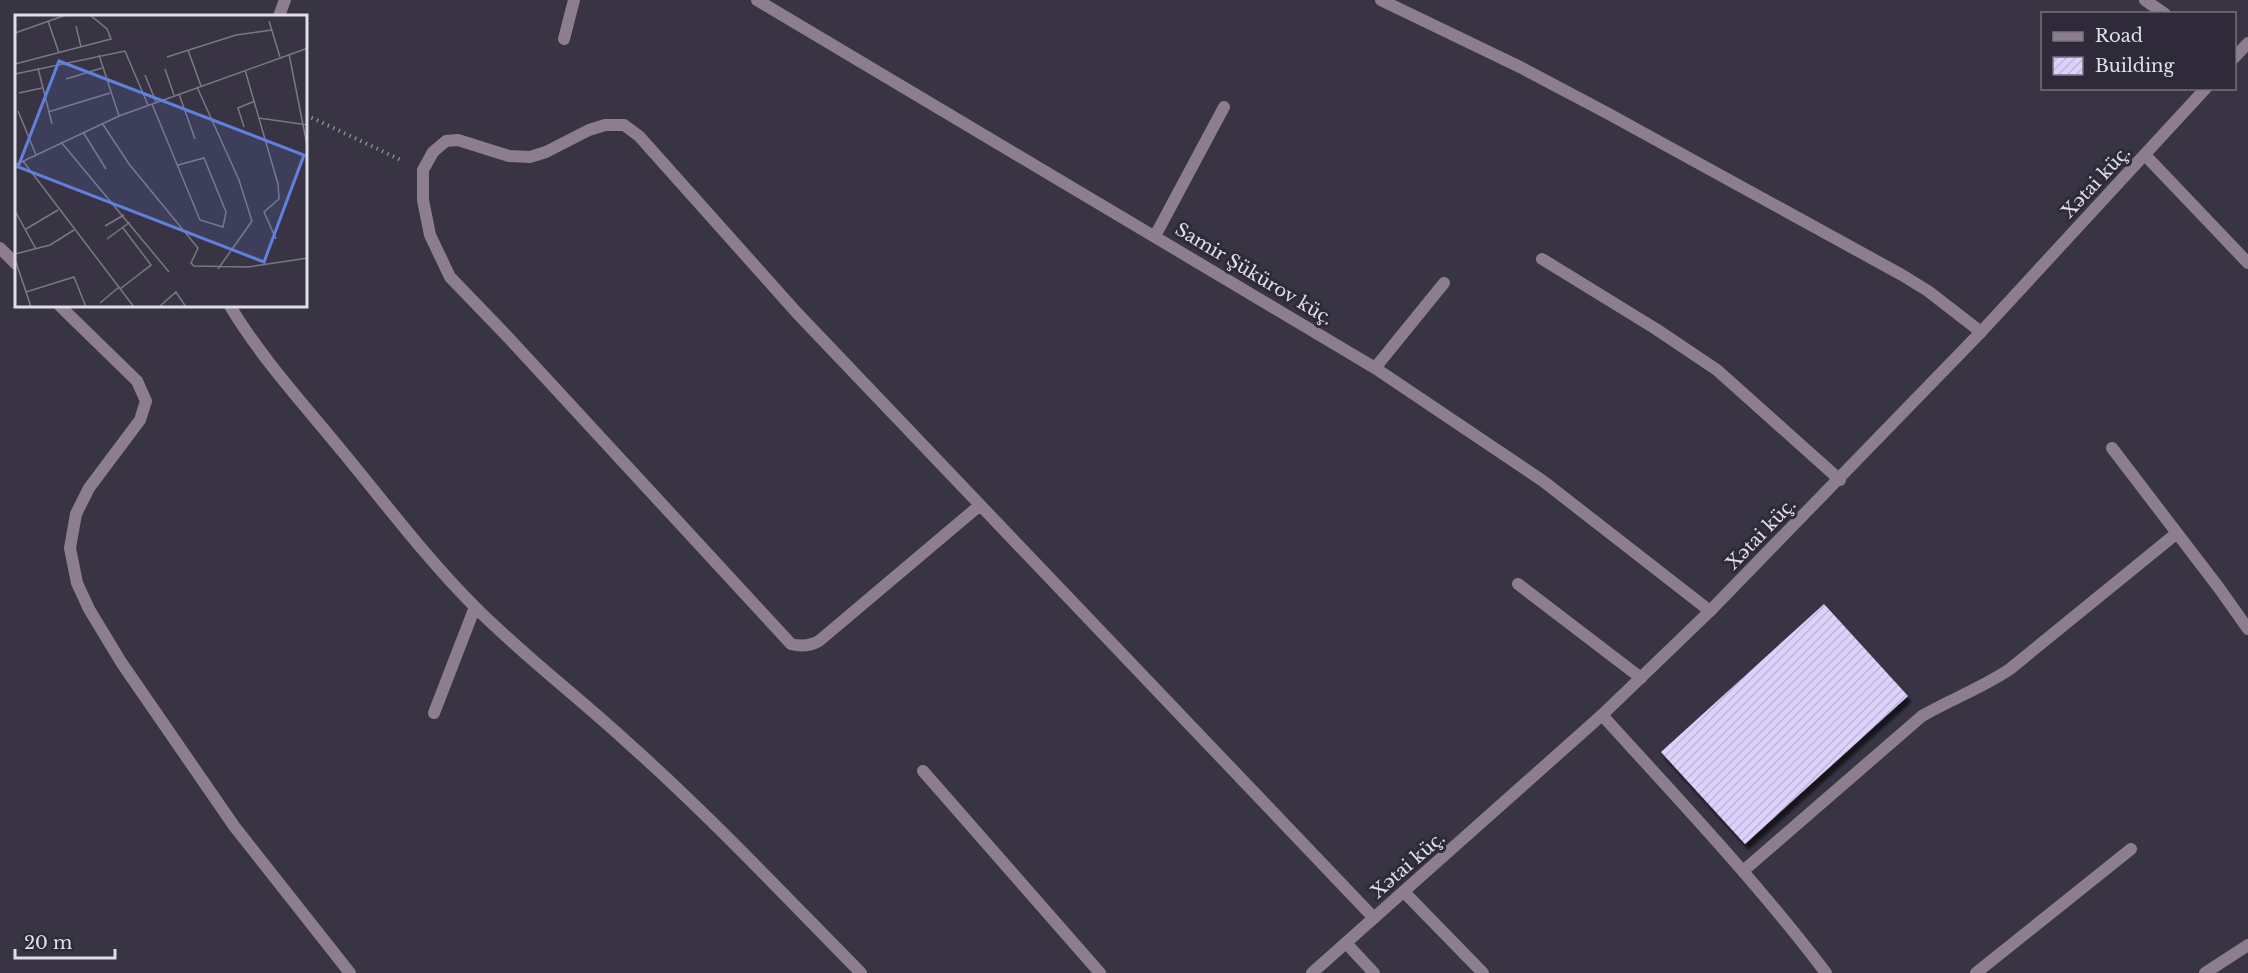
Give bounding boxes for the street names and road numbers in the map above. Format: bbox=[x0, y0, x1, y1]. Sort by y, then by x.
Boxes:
street label: Xətai küç. bbox=[2057, 141, 2135, 223]
street label: Samir Şükürov küç. bbox=[1171, 218, 1337, 330]
street label: Xətai küç. bbox=[1722, 494, 1800, 574]
street label: Xətai küç. bbox=[1367, 827, 1449, 903]

